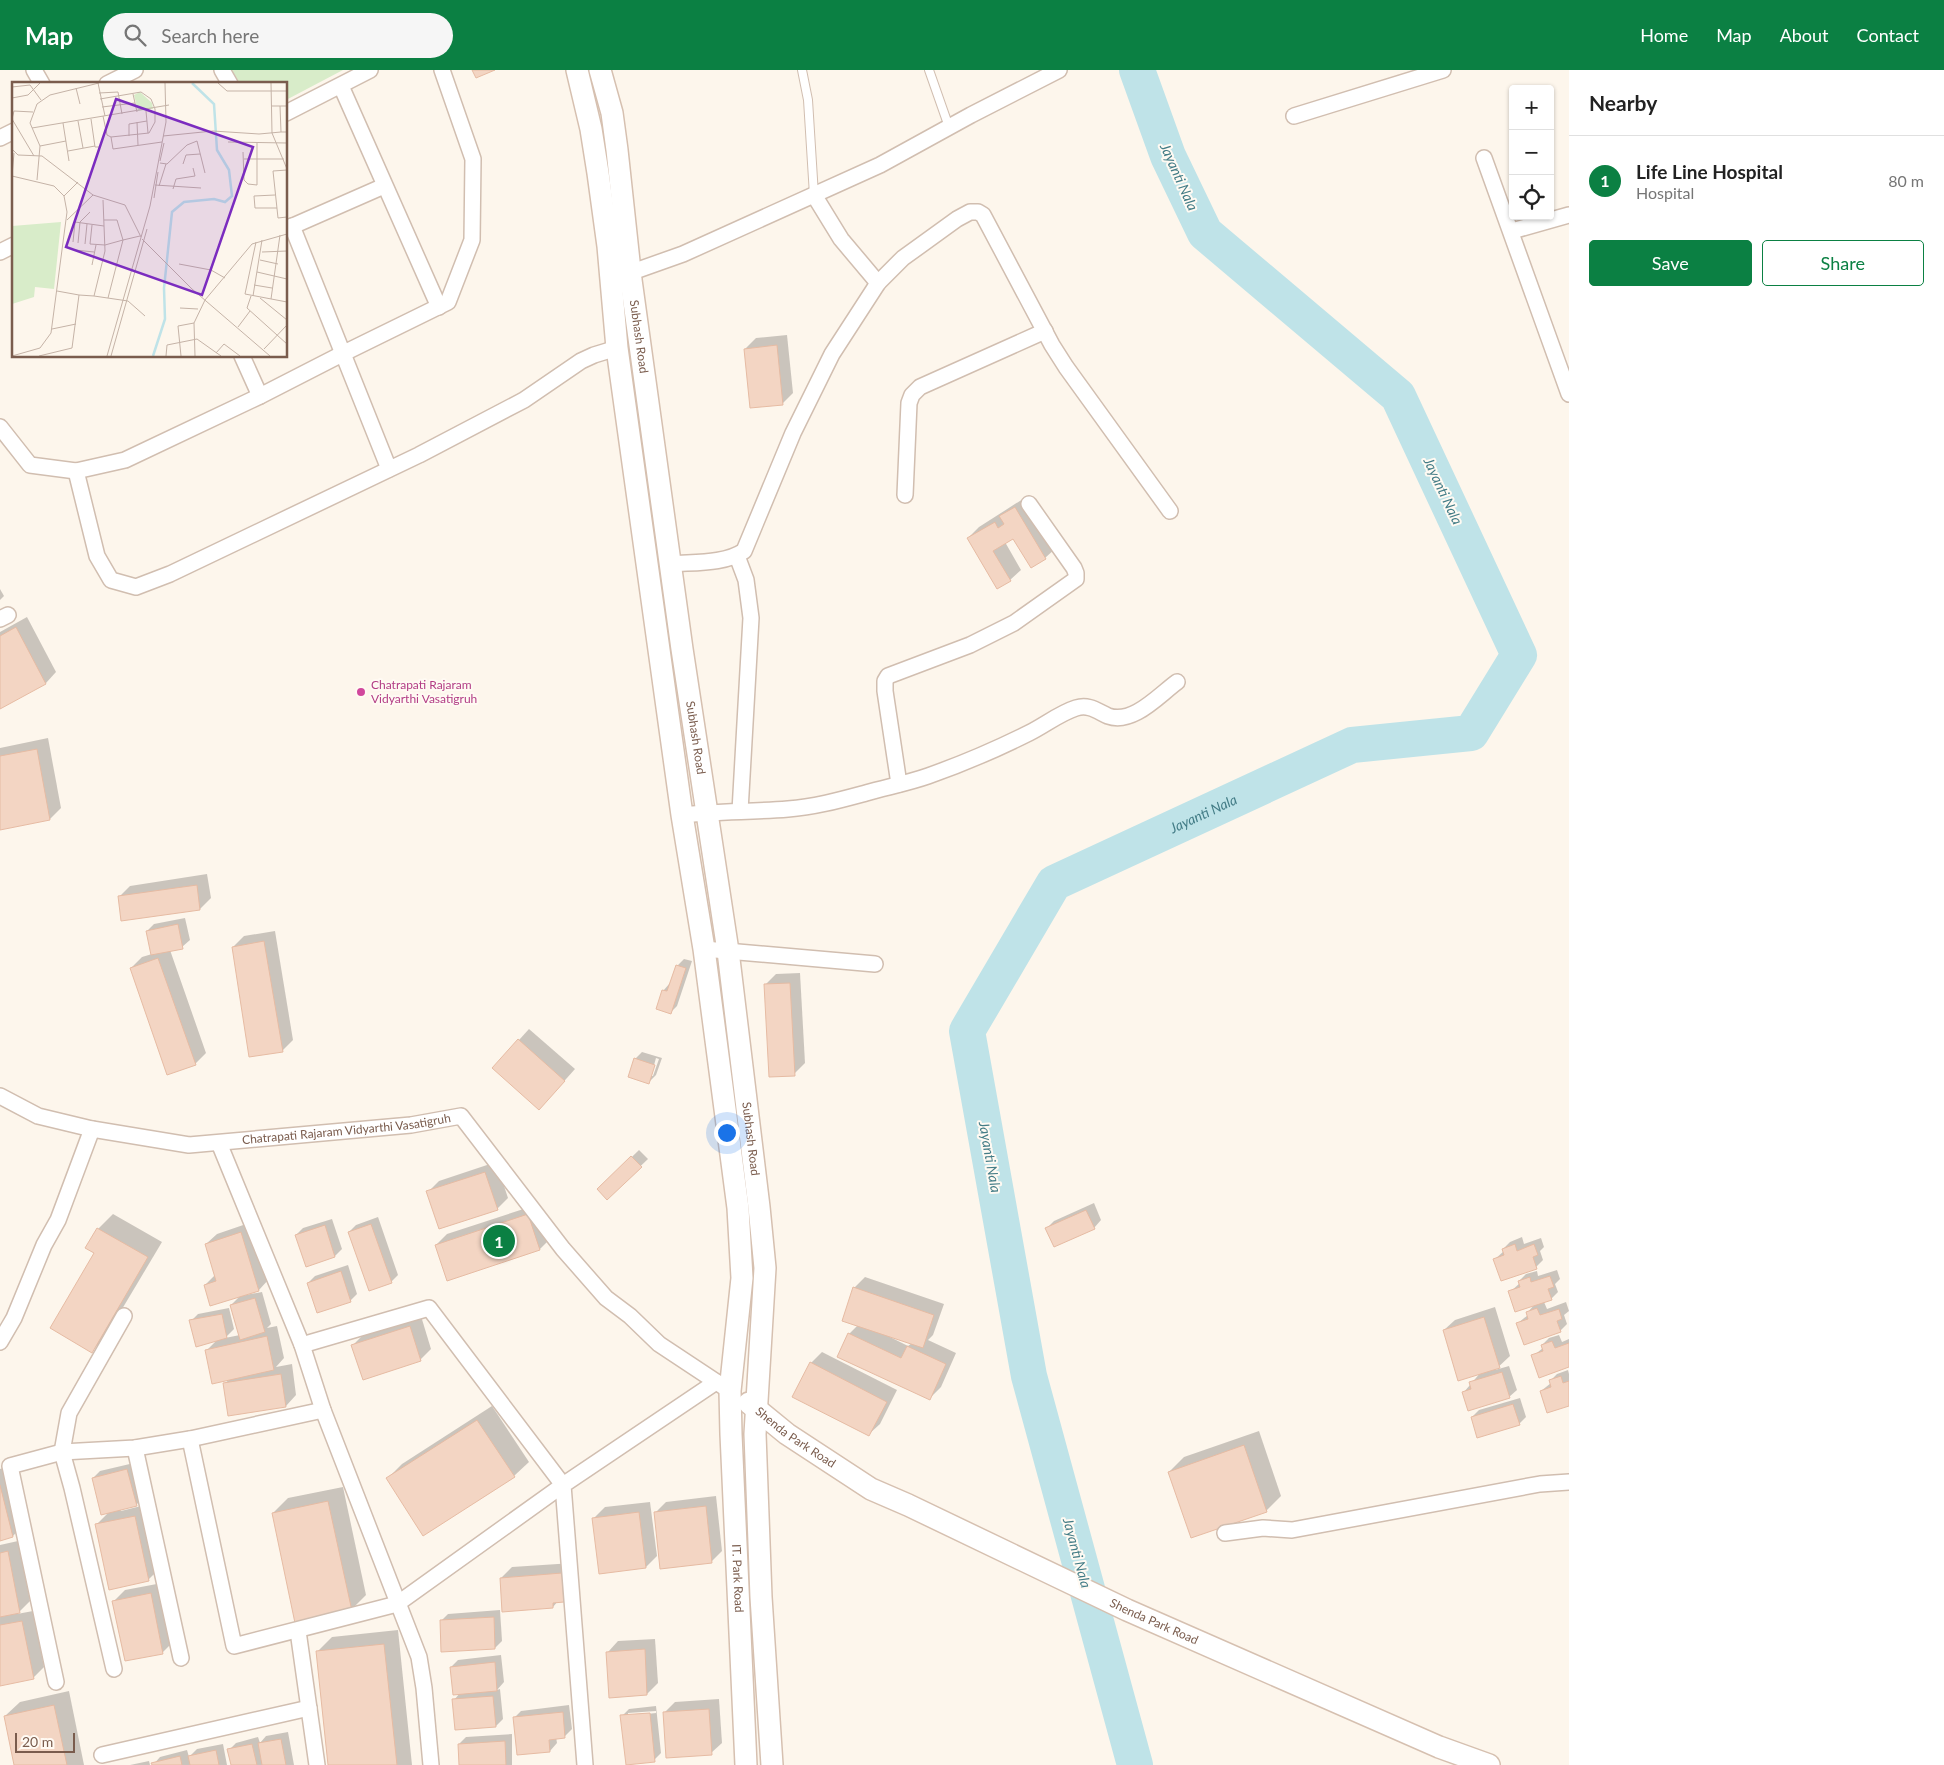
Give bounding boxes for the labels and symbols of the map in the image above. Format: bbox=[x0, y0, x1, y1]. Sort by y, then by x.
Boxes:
inset map bbox=[12, 82, 288, 358]
water label: Jayanti Nala bbox=[1157, 140, 1202, 213]
street label: Subhash Road bbox=[627, 299, 652, 374]
water label: Jayanti Nala bbox=[1420, 454, 1466, 527]
place label: Chatrapati Rajaram Vidyarthi Vasatigruh bbox=[371, 677, 477, 706]
marker: Chatrapati Rajaram Vidyarthi Vasatigruh bbox=[355, 686, 367, 698]
street label: Subhash Road bbox=[683, 700, 709, 775]
water label: Jayanti Nala bbox=[1166, 791, 1239, 837]
street label: Subhash Road bbox=[739, 1101, 763, 1177]
street label: Chatrapati Rajaram Vidyarthi Vasatigruh bbox=[241, 1110, 452, 1147]
water label: Jayanti Nala bbox=[976, 1119, 1005, 1194]
your location bbox=[714, 1120, 740, 1146]
pin: 1 bbox=[483, 1222, 515, 1260]
street label: Shenda Park Road bbox=[753, 1403, 839, 1471]
water label: Jayanti Nala bbox=[1060, 1515, 1095, 1590]
street label: IT. Park Road bbox=[729, 1544, 747, 1613]
street label: Shenda Park Road bbox=[1108, 1595, 1201, 1647]
scale bar bbox=[15, 1730, 75, 1753]

